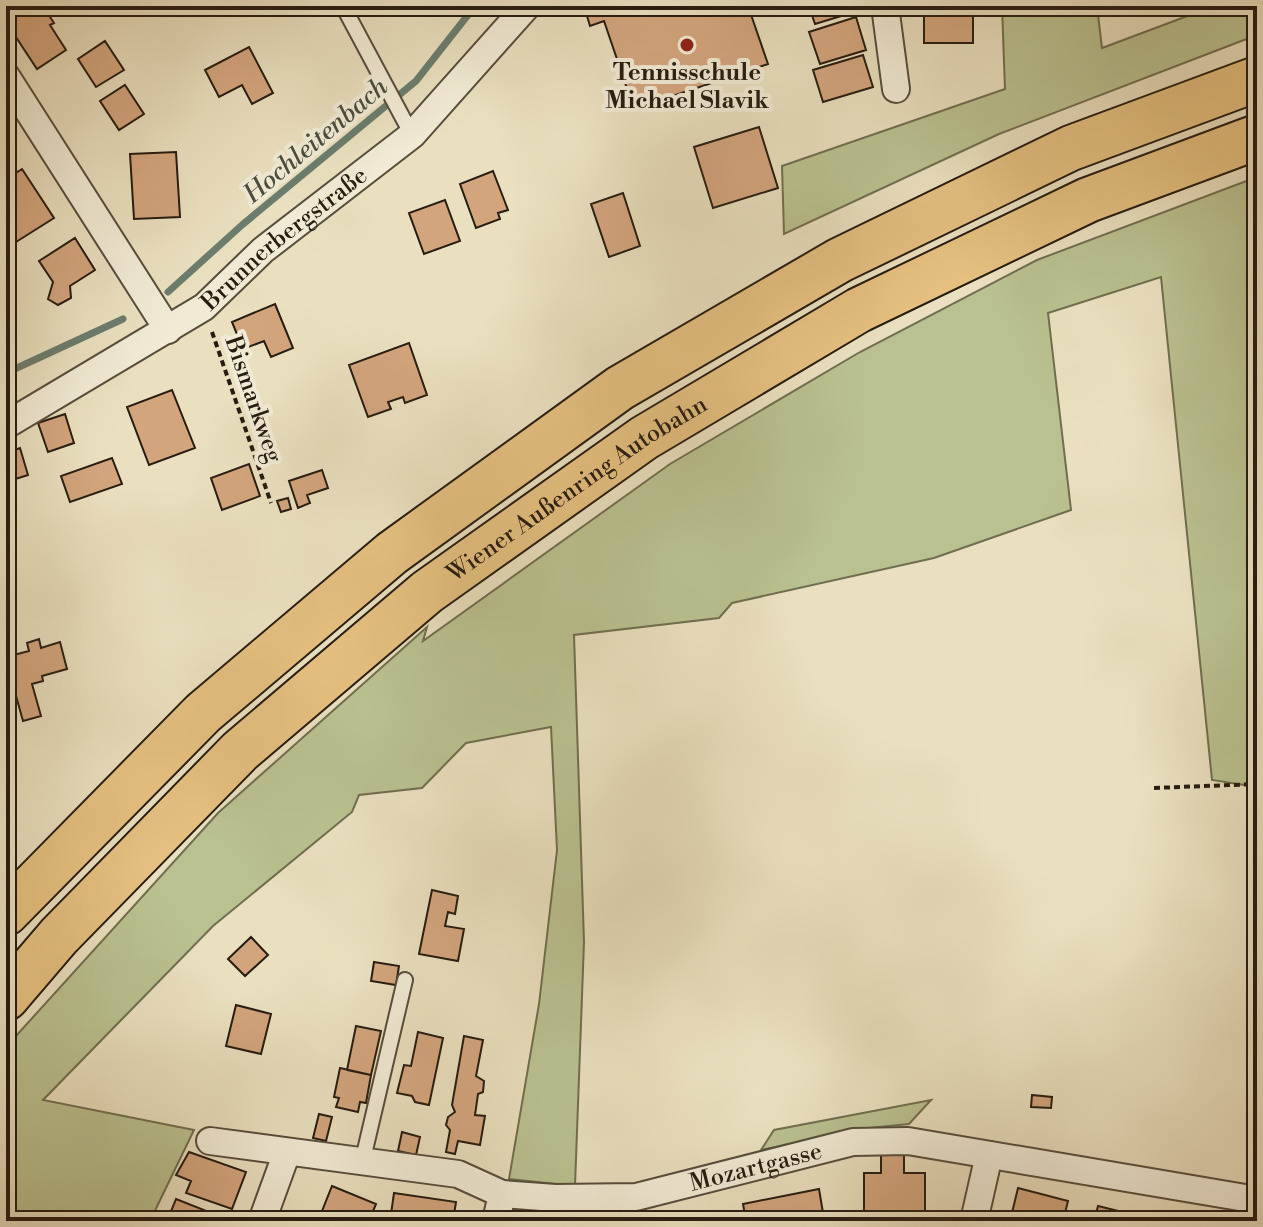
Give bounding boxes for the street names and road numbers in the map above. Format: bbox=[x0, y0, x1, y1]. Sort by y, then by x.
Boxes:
street label: Brunnerbergstraße bbox=[195, 161, 374, 318]
street label: Bismarkweg bbox=[217, 331, 289, 467]
street label: Wiener Außenring Autobahn bbox=[441, 390, 713, 590]
street label: Mozartgasse bbox=[686, 1136, 825, 1199]

